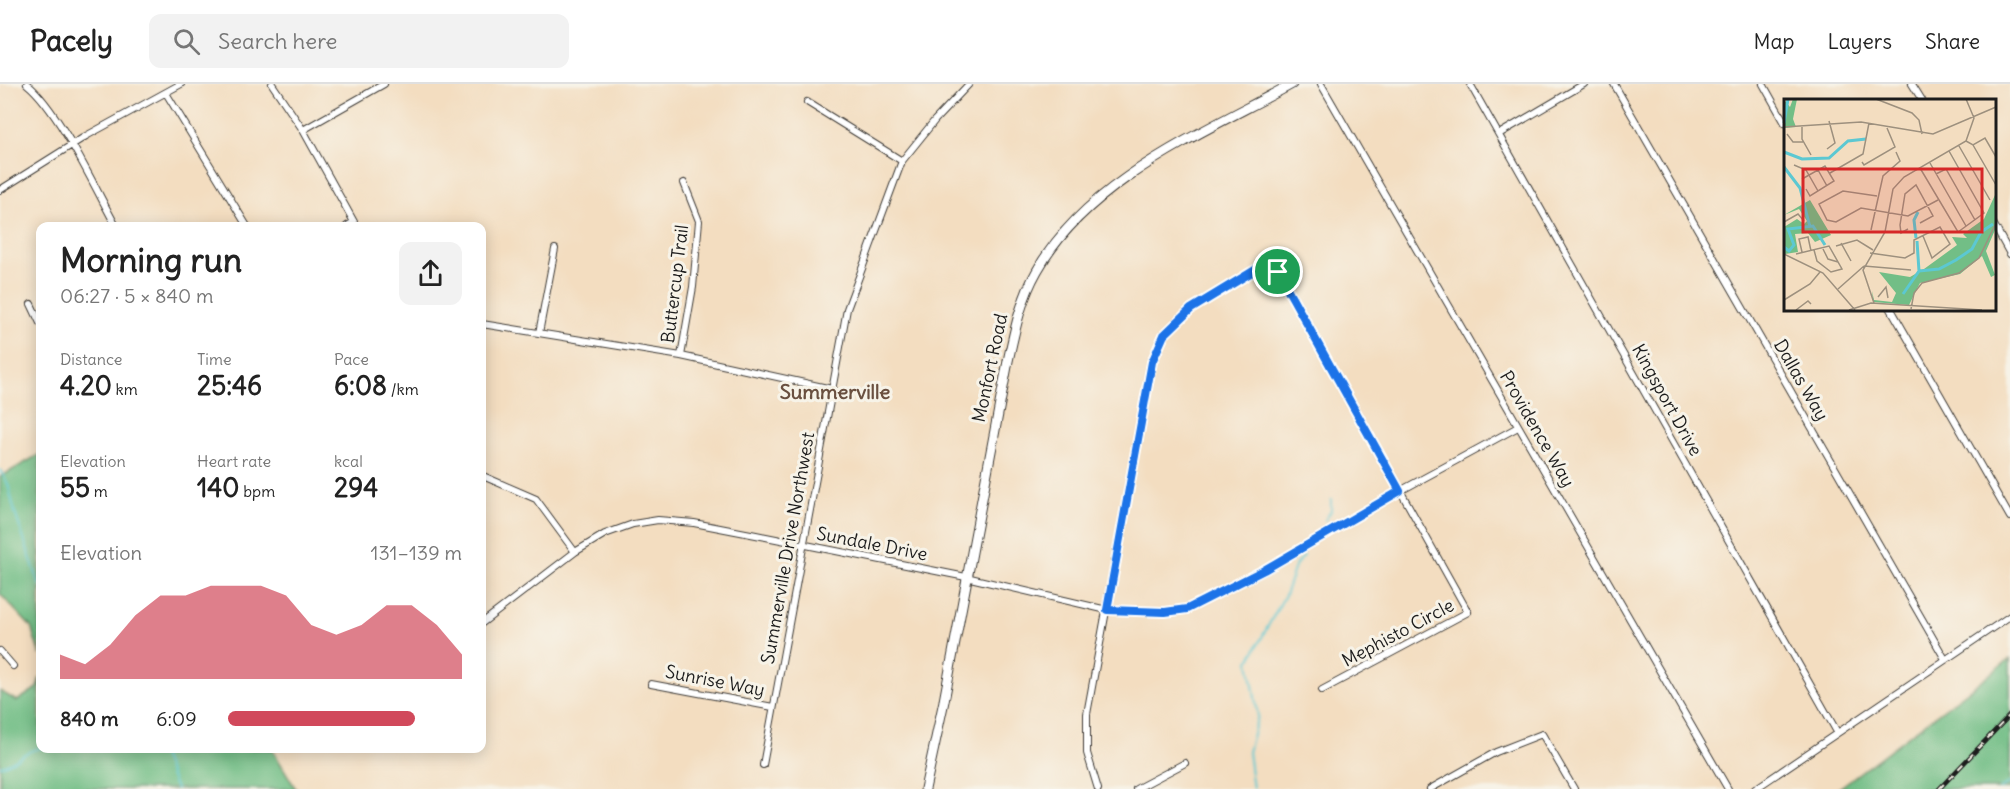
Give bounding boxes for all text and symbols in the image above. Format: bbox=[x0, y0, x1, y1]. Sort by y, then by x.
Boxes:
search box bbox=[149, 14, 569, 68]
text: Pacely bbox=[30, 23, 113, 59]
icon: search bbox=[170, 25, 203, 58]
text: Search here bbox=[218, 27, 337, 55]
text: Map bbox=[1754, 28, 1794, 55]
text: Layers bbox=[1827, 28, 1892, 55]
text: Share bbox=[1925, 28, 1980, 55]
inset map bbox=[1784, 99, 1995, 310]
street label: Buttercup Trail bbox=[656, 223, 693, 344]
text: Morning run bbox=[60, 239, 242, 281]
button: share bbox=[399, 242, 462, 305]
pin bbox=[1252, 246, 1303, 297]
icon: arrive bbox=[1261, 255, 1294, 288]
text: 06:27 · 5 × 840 m bbox=[60, 283, 214, 308]
street label: Monfort Road bbox=[967, 311, 1012, 424]
street label: Dallas Way bbox=[1769, 335, 1834, 424]
street label: Kingsport Drive bbox=[1627, 340, 1708, 460]
text: Distance bbox=[60, 349, 122, 369]
text: Time bbox=[197, 349, 232, 369]
text: Pace bbox=[334, 349, 369, 369]
street label: Providence Way bbox=[1495, 366, 1580, 491]
text: 4.20 bbox=[60, 369, 112, 402]
text: 25:46 bbox=[197, 369, 262, 402]
text: 6:08 bbox=[334, 369, 387, 402]
text: km bbox=[112, 379, 138, 399]
text: /km bbox=[387, 379, 419, 399]
district label: Summerville bbox=[780, 379, 891, 404]
street label: Summerville Drive Northwest bbox=[756, 430, 819, 666]
text: Elevation bbox=[60, 451, 126, 471]
text: Heart rate bbox=[197, 451, 271, 471]
text: kcal bbox=[334, 451, 363, 471]
text: 55 bbox=[60, 471, 90, 504]
text: 140 bbox=[197, 471, 239, 504]
text: 294 bbox=[334, 471, 378, 504]
text: m bbox=[90, 481, 108, 501]
text: bpm bbox=[239, 481, 275, 501]
street label: Sundale Drive bbox=[815, 521, 929, 566]
text: Elevation bbox=[60, 540, 142, 565]
text: 131–139 m bbox=[371, 540, 462, 565]
street label: Mephisto Circle bbox=[1338, 593, 1458, 672]
street label: Sunrise Way bbox=[663, 660, 767, 701]
text: 840 m bbox=[60, 706, 119, 731]
text: 6:09 bbox=[156, 706, 197, 731]

